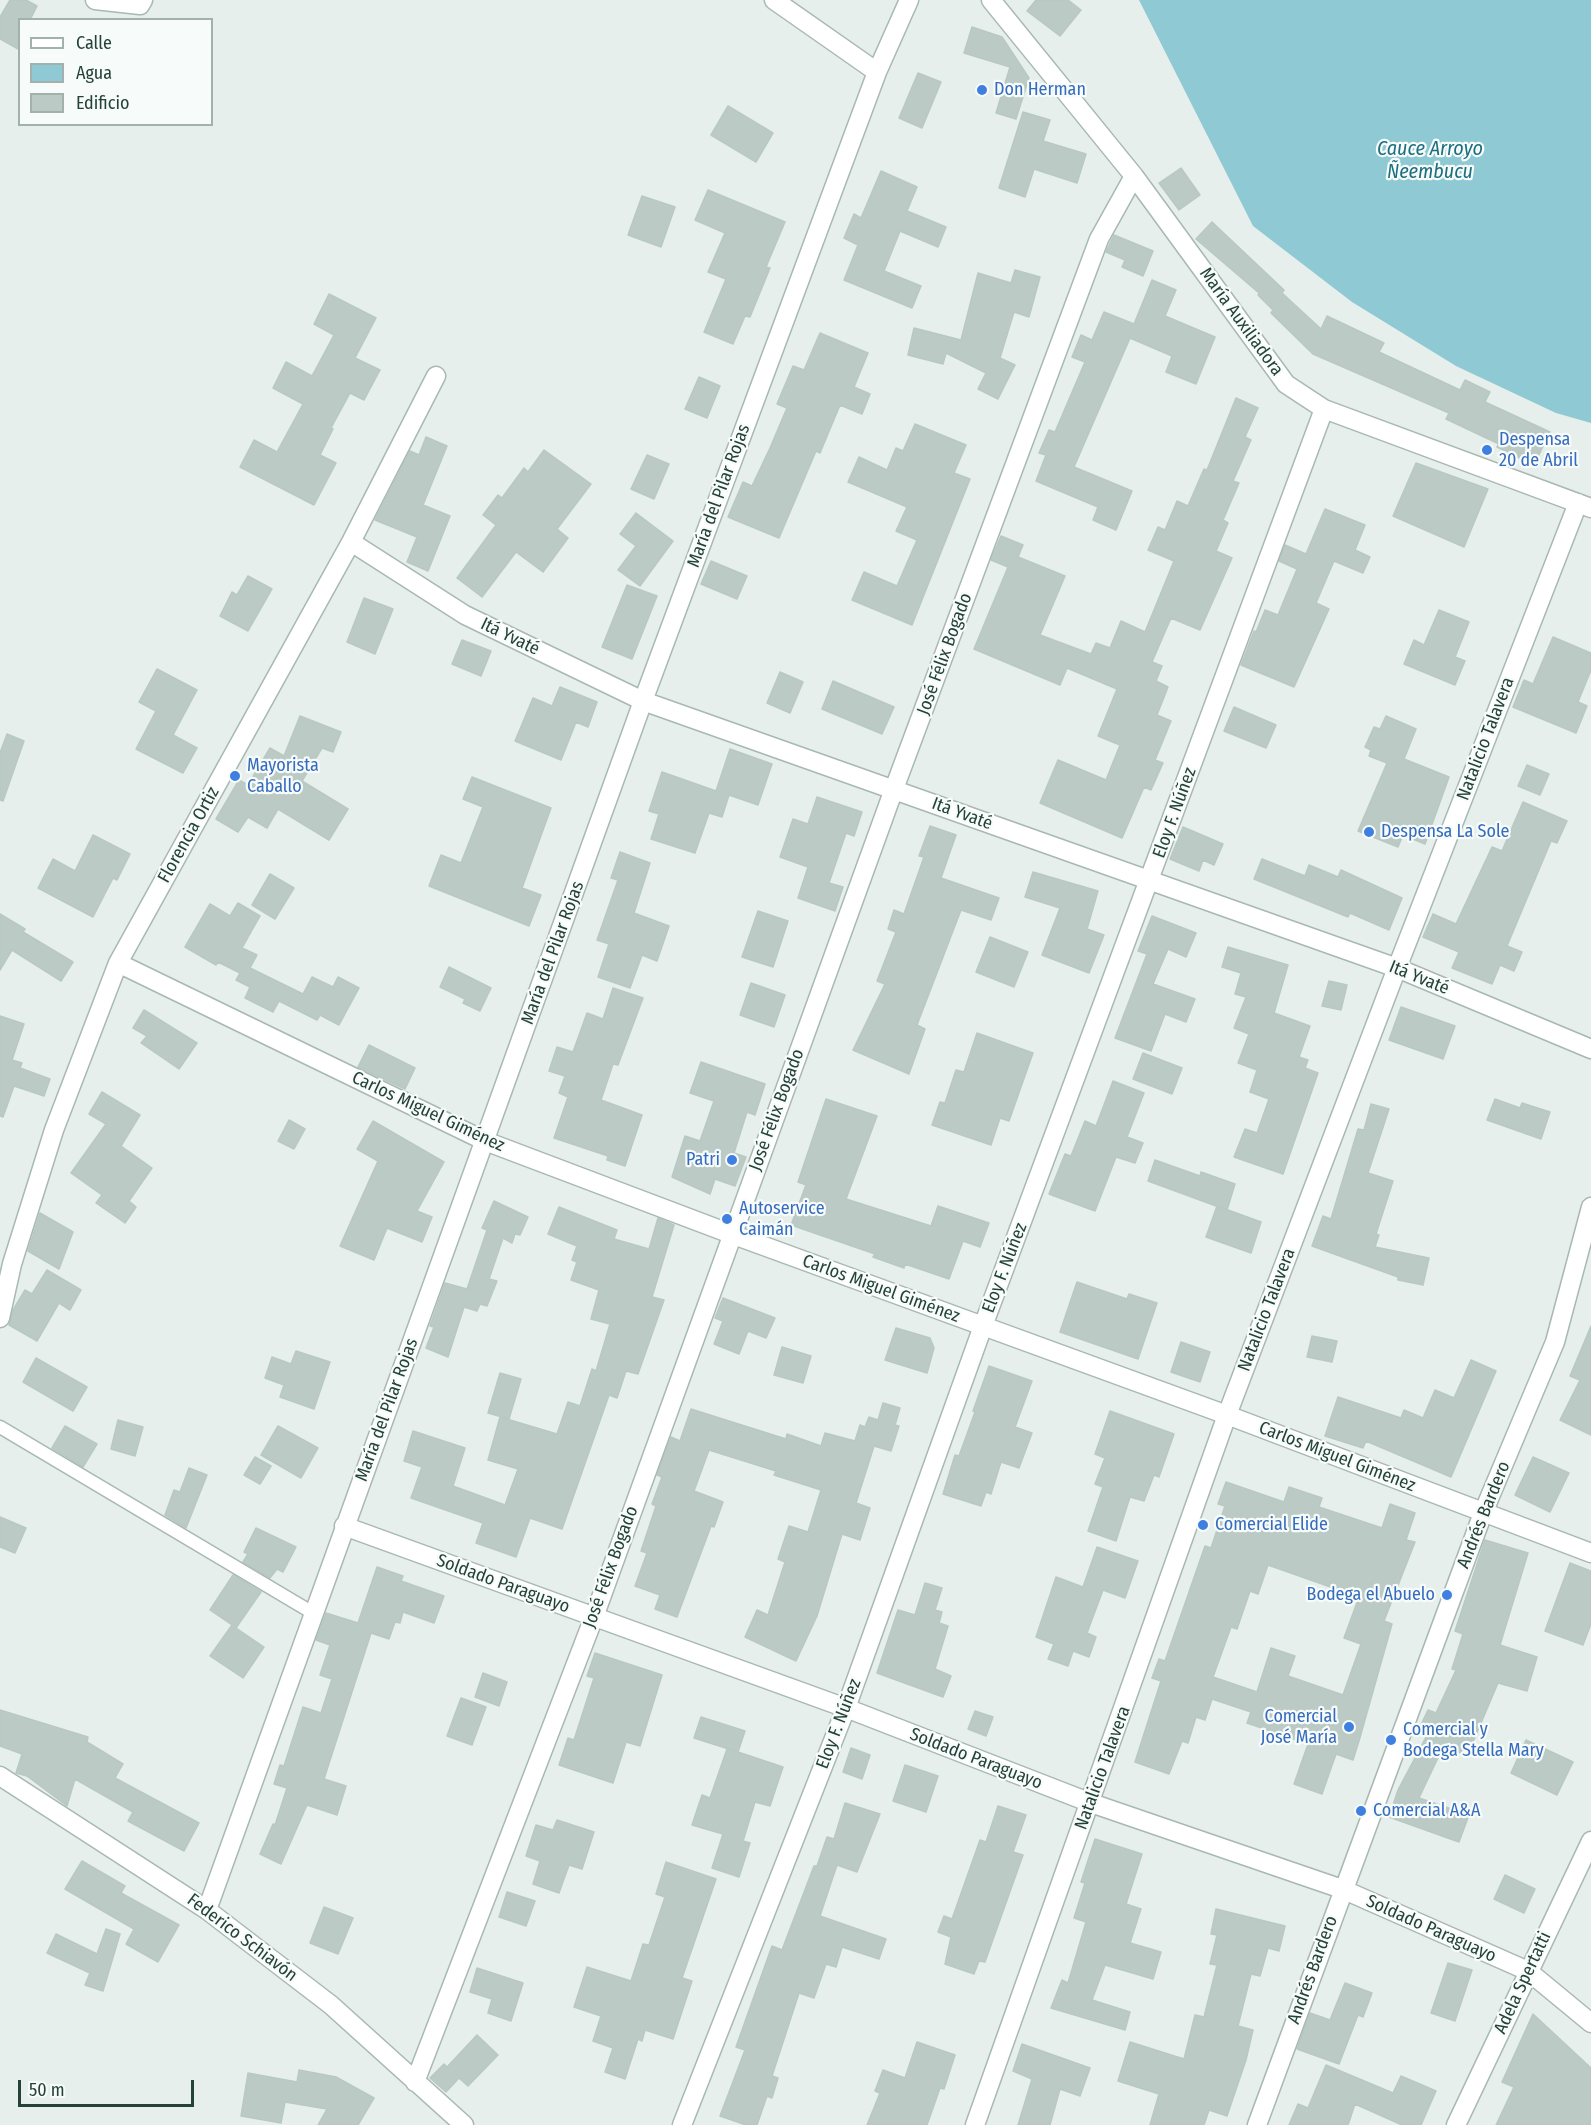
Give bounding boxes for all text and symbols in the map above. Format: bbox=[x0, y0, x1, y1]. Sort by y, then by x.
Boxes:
legend bbox=[18, 18, 213, 126]
text: Calle bbox=[76, 32, 112, 54]
text: Agua bbox=[76, 62, 112, 84]
place label: Don Herman bbox=[994, 79, 1086, 101]
marker: Don Herman bbox=[975, 83, 989, 97]
text: Edificio bbox=[76, 92, 129, 114]
water label: Cauce Arroyo Ñeembucu bbox=[1377, 137, 1483, 184]
street label: María Auxiliadora bbox=[1194, 264, 1288, 380]
street label: María del Pilar Rojas bbox=[683, 421, 755, 571]
place label: Despensa 20 de Abril bbox=[1499, 429, 1578, 472]
marker: Despensa 20 de Abril bbox=[1480, 443, 1494, 457]
street label: José Félix Bogado bbox=[913, 590, 977, 718]
street label: Itá Yvaté bbox=[477, 614, 543, 660]
street label: Natalicio Talavera bbox=[1453, 674, 1519, 804]
place label: Mayorista Caballo bbox=[247, 755, 319, 798]
street label: Eloy F. Núñez bbox=[1149, 765, 1201, 861]
marker: Mayorista Caballo bbox=[228, 769, 242, 783]
street label: Florencia Ortiz bbox=[154, 783, 224, 887]
street label: Itá Yvaté bbox=[929, 793, 995, 835]
place label: Despensa La Sole bbox=[1381, 821, 1509, 843]
marker: Despensa La Sole bbox=[1362, 825, 1376, 839]
street label: María del Pilar Rojas bbox=[517, 878, 589, 1028]
street label: Itá Yvaté bbox=[1386, 956, 1452, 1000]
street label: José Félix Bogado bbox=[745, 1046, 809, 1174]
street label: Carlos Miguel Giménez bbox=[348, 1067, 508, 1157]
place label: Patri bbox=[686, 1149, 720, 1171]
marker: Patri bbox=[725, 1153, 739, 1167]
place label: Autoservice Caimán bbox=[739, 1198, 825, 1240]
marker: Autoservice Caimán bbox=[720, 1212, 734, 1226]
street label: Eloy F. Núñez bbox=[978, 1220, 1032, 1316]
street label: Natalicio Talavera bbox=[1234, 1245, 1300, 1375]
street label: Carlos Miguel Giménez bbox=[799, 1250, 963, 1328]
street label: María del Pilar Rojas bbox=[351, 1335, 423, 1485]
street label: Carlos Miguel Giménez bbox=[1256, 1417, 1418, 1497]
street label: Andrés Bardero bbox=[1453, 1458, 1515, 1572]
street label: José Félix Bogado bbox=[579, 1503, 643, 1631]
place label: Comercial Elide bbox=[1215, 1514, 1328, 1536]
marker: Comercial Elide bbox=[1196, 1518, 1210, 1532]
street label: Soldado Paraguayo bbox=[433, 1550, 573, 1618]
place label: Bodega el Abuelo bbox=[1307, 1584, 1435, 1606]
marker: Bodega el Abuelo bbox=[1440, 1588, 1454, 1602]
street label: Eloy F. Núñez bbox=[812, 1676, 866, 1772]
street label: Natalicio Talavera bbox=[1071, 1703, 1135, 1833]
place label: Comercial José María bbox=[1261, 1706, 1337, 1748]
place label: Comercial y Bodega Stella Mary bbox=[1403, 1719, 1544, 1762]
marker: Comercial José María bbox=[1342, 1720, 1356, 1734]
street label: Soldado Paraguayo bbox=[907, 1724, 1045, 1794]
marker: Comercial y Bodega Stella Mary bbox=[1384, 1733, 1398, 1747]
place label: Comercial A&A bbox=[1373, 1800, 1481, 1822]
marker: Comercial A&A bbox=[1354, 1804, 1368, 1818]
street label: Federico Schiavón bbox=[183, 1889, 301, 1987]
street label: Soldado Paraguayo bbox=[1363, 1891, 1499, 1967]
street label: Andrés Bardero bbox=[1283, 1913, 1343, 2027]
street label: Adela Spertatti bbox=[1490, 1928, 1556, 2038]
scale bar bbox=[21, 2068, 196, 2106]
text: 50 m bbox=[29, 2079, 65, 2101]

